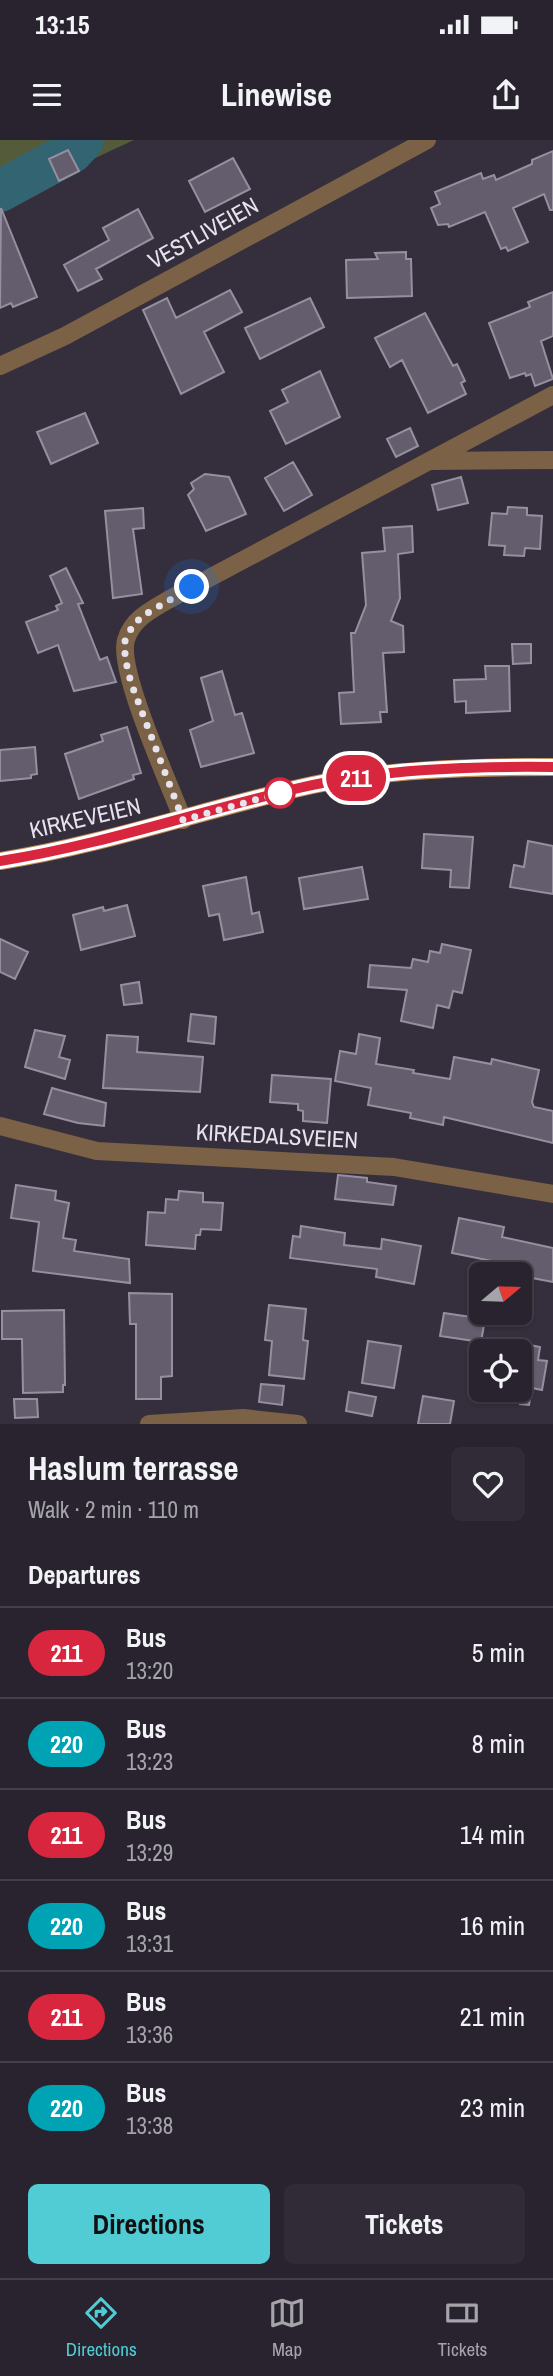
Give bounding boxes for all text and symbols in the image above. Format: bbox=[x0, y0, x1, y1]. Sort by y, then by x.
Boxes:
text: 13:15 bbox=[35, 7, 90, 42]
text: Linewise bbox=[221, 73, 332, 116]
icon: menu bbox=[28, 76, 66, 114]
icon: share bbox=[487, 76, 525, 114]
street label: VESTLIVEIEN bbox=[142, 190, 263, 276]
your location bbox=[174, 569, 209, 604]
line badge: 211 bbox=[316, 755, 396, 801]
text: 211 bbox=[340, 762, 372, 794]
unlabelled marker bbox=[265, 778, 295, 808]
street label: KIRKEVEIEN bbox=[26, 790, 144, 845]
street label: KIRKEDALSVEIEN bbox=[195, 1116, 359, 1155]
north arrow bbox=[469, 1262, 532, 1325]
map controls bbox=[469, 1262, 532, 1402]
button: locate bbox=[469, 1339, 532, 1402]
text: Haslum terrasse bbox=[28, 1446, 239, 1490]
button: heart bbox=[451, 1447, 525, 1521]
text: Walk · 2 min · 110 m bbox=[28, 1494, 199, 1525]
text: Departures bbox=[28, 1557, 141, 1592]
text: Bus bbox=[126, 1620, 166, 1655]
text: 5 min bbox=[472, 1635, 525, 1670]
text: 211 bbox=[51, 1637, 82, 1669]
text: 13:20 bbox=[126, 1655, 173, 1686]
text: Bus bbox=[126, 1711, 166, 1746]
text: 8 min bbox=[472, 1726, 525, 1761]
text: 220 bbox=[50, 1728, 83, 1760]
text: 13:23 bbox=[126, 1746, 173, 1777]
text: Bus bbox=[126, 1802, 166, 1837]
text: 14 min bbox=[460, 1817, 525, 1852]
text: 211 bbox=[51, 1819, 82, 1851]
text: 13:29 bbox=[126, 1837, 173, 1868]
text: Bus bbox=[126, 1893, 166, 1928]
text: 16 min bbox=[460, 1908, 525, 1943]
text: 220 bbox=[50, 1910, 83, 1942]
text: 13:31 bbox=[126, 1928, 173, 1959]
text: Bus bbox=[126, 1984, 166, 2019]
text: 21 min bbox=[460, 1999, 525, 2034]
text: 211 bbox=[51, 2001, 82, 2033]
text: 13:36 bbox=[126, 2019, 173, 2050]
text: Bus bbox=[126, 2075, 166, 2110]
text: 23 min bbox=[460, 2090, 525, 2125]
text: 220 bbox=[50, 2092, 83, 2124]
text: 13:38 bbox=[126, 2110, 173, 2141]
button: Directions bbox=[28, 2184, 270, 2264]
button: Tickets bbox=[284, 2184, 525, 2264]
tab: Directions bbox=[66, 2294, 137, 2362]
tab: Map bbox=[268, 2294, 306, 2362]
tab: Tickets bbox=[437, 2294, 487, 2362]

